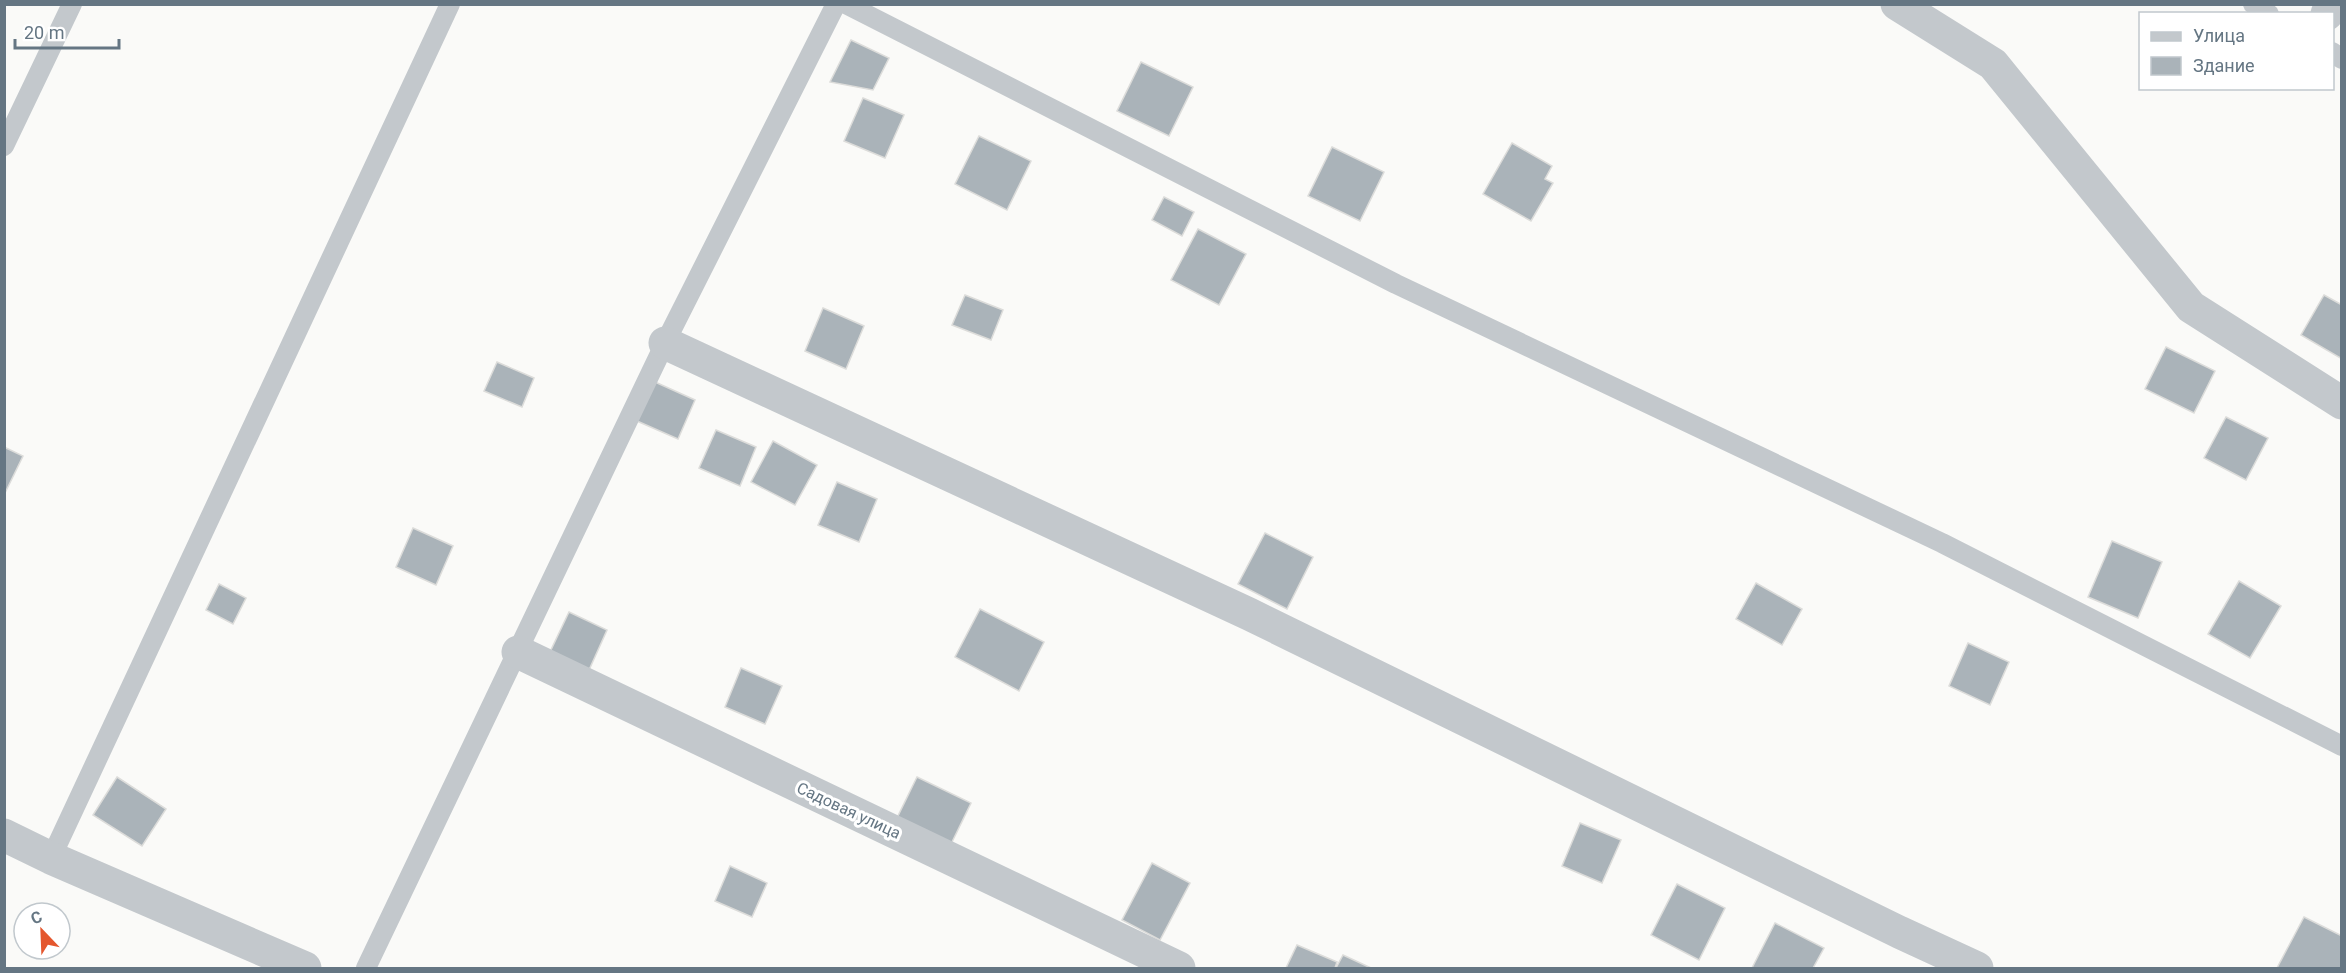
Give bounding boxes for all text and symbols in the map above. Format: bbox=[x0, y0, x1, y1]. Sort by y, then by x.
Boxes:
scale bar bbox=[15, 12, 118, 50]
legend bbox=[2139, 12, 2334, 90]
text: 20 m bbox=[24, 22, 64, 43]
text: Улица bbox=[2193, 25, 2245, 46]
text: Здание bbox=[2193, 55, 2255, 76]
street label: Садовая улица bbox=[794, 778, 904, 843]
north arrow bbox=[12, 901, 72, 961]
text: С bbox=[28, 907, 45, 928]

